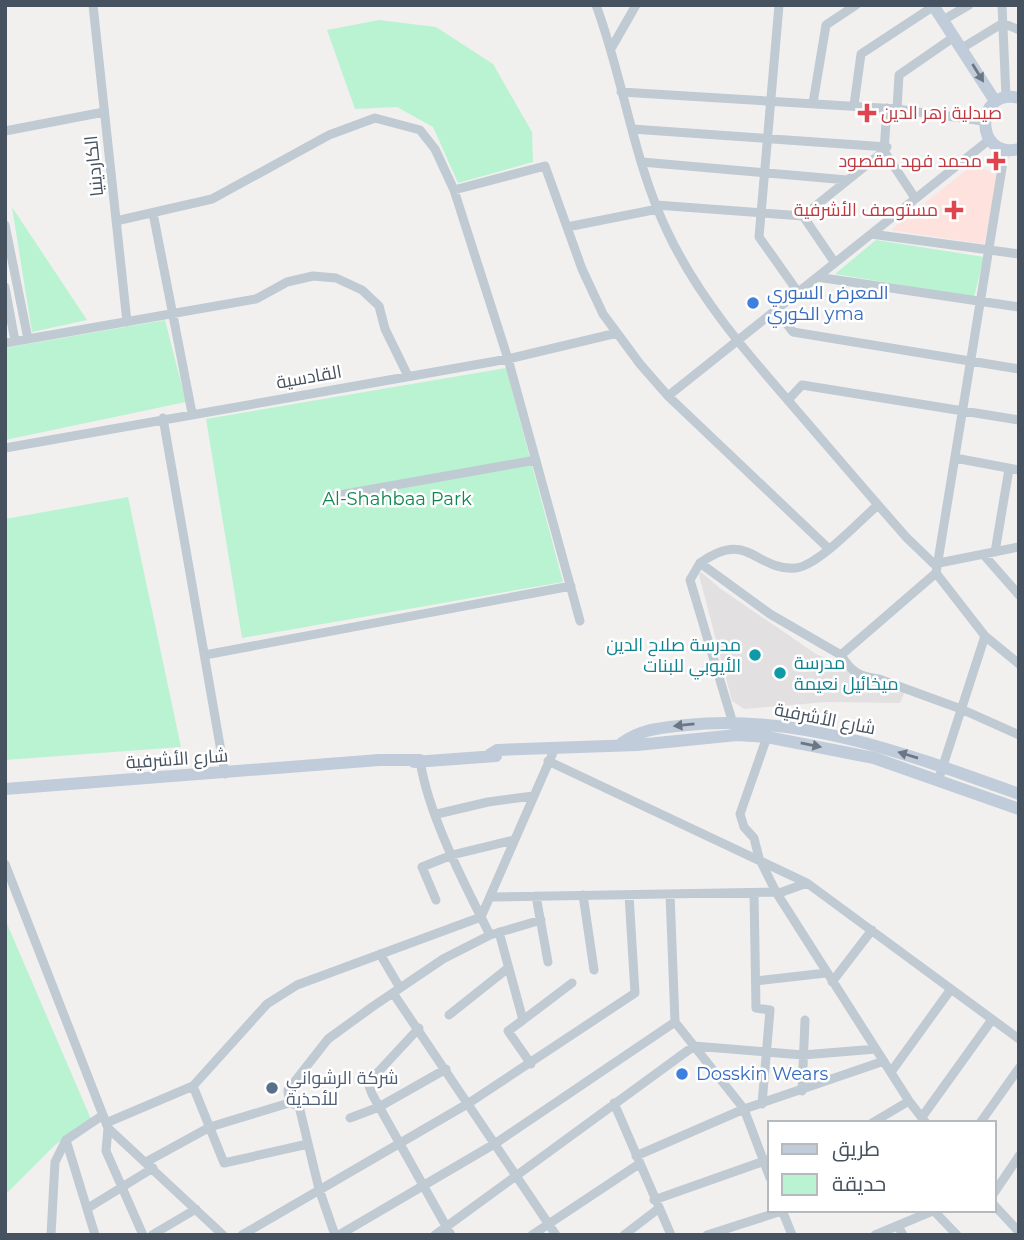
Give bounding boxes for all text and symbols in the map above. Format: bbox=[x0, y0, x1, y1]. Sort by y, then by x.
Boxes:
one-way arrow bbox=[971, 64, 984, 83]
place label: صيدلية زهر الدين bbox=[881, 102, 1002, 124]
marker: صيدلية زهر الدين bbox=[859, 105, 875, 121]
street label: الكاردينيا bbox=[80, 134, 108, 198]
place label: محمد فهد مقصود bbox=[838, 150, 982, 172]
marker: محمد فهد مقصود bbox=[988, 153, 1004, 169]
place label: مستوصف الأشرفية bbox=[794, 199, 938, 221]
marker: مستوصف الأشرفية bbox=[944, 200, 964, 220]
place label: المعرض السوري الكوري yma bbox=[767, 282, 888, 328]
marker: المعرض السوري الكوري yma bbox=[745, 295, 761, 311]
street label: القادسية bbox=[275, 360, 343, 394]
park label: Al-Shahbaa Park bbox=[322, 488, 472, 510]
place label: مدرسة صلاح الدين الأيوبي للبنات bbox=[606, 634, 741, 680]
marker: مدرسة صلاح الدين الأيوبي للبنات bbox=[747, 647, 763, 663]
place label: مدرسة ميخائيل نعيمة bbox=[794, 652, 899, 695]
marker: مدرسة ميخائيل نعيمة bbox=[772, 665, 788, 681]
street label: شارع الأشرفية bbox=[772, 698, 877, 741]
one-way arrow bbox=[673, 720, 695, 731]
one-way arrow bbox=[800, 739, 822, 750]
street label: شارع الأشرفية bbox=[125, 744, 229, 775]
one-way arrow bbox=[897, 750, 918, 760]
place label: Dosskin Wears bbox=[696, 1063, 829, 1085]
marker: Dosskin Wears bbox=[674, 1066, 690, 1082]
place label: شركة الرشواني للأحذية bbox=[286, 1067, 398, 1110]
marker: شركة الرشواني للأحذية bbox=[264, 1080, 280, 1096]
legend bbox=[768, 1121, 996, 1212]
text: طريق bbox=[832, 1136, 880, 1162]
text: حديقة bbox=[832, 1171, 886, 1196]

